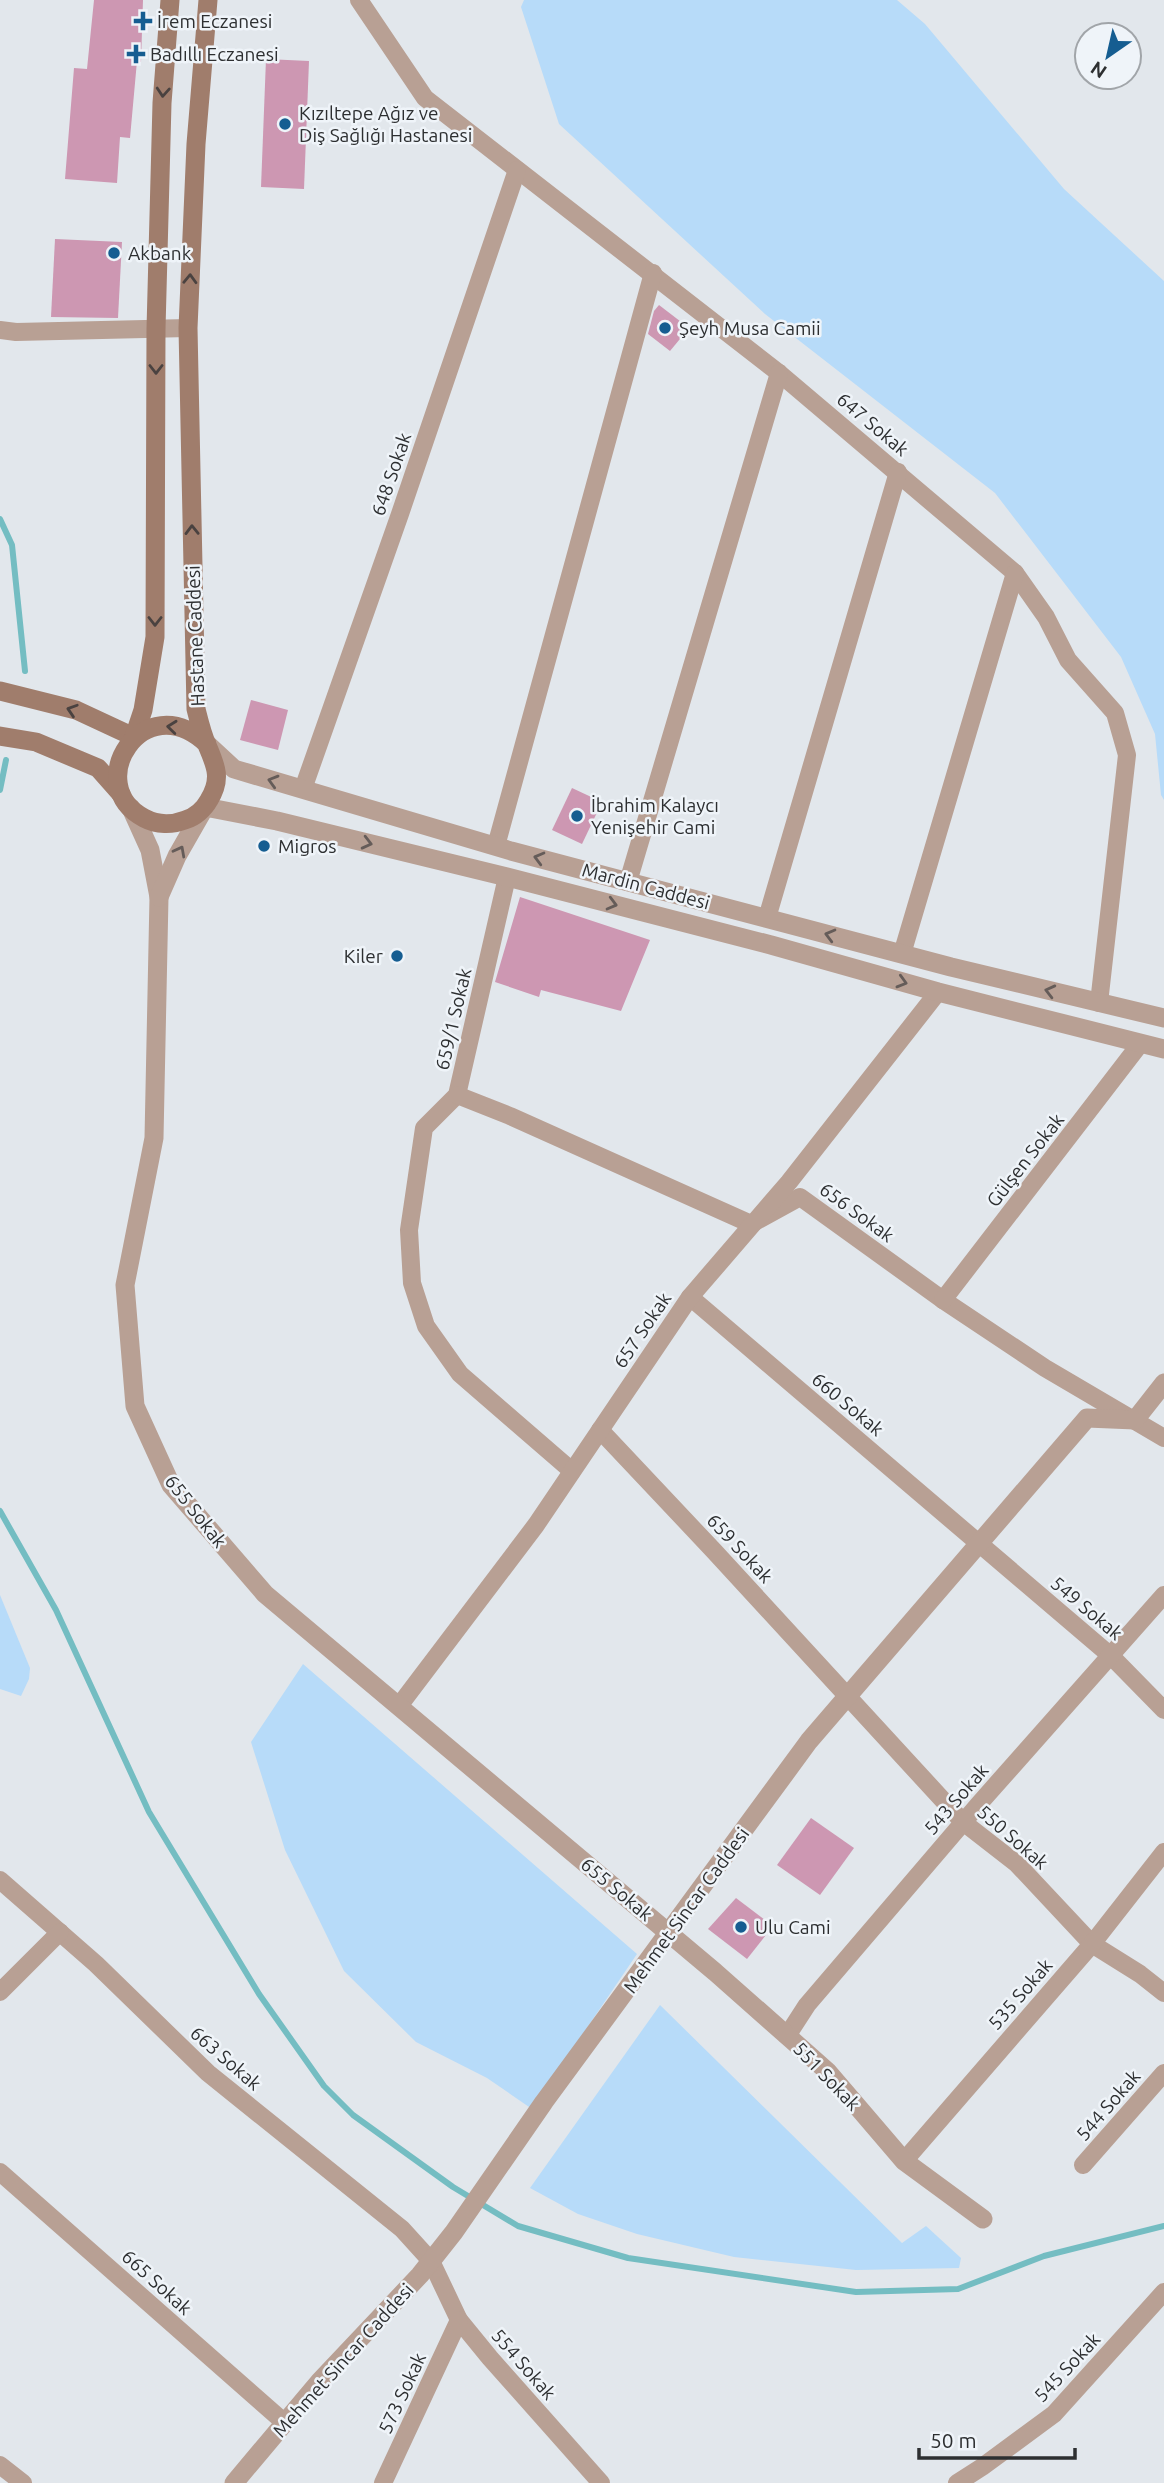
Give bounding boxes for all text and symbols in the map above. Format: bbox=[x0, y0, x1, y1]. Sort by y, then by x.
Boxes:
place label: İrem Eczanesi bbox=[157, 10, 272, 32]
marker: İrem Eczanesi bbox=[135, 13, 151, 29]
north arrow bbox=[1073, 21, 1143, 91]
place label: Badıllı Eczanesi bbox=[150, 43, 279, 65]
marker: Badıllı Eczanesi bbox=[128, 46, 144, 62]
text: N bbox=[1086, 57, 1111, 83]
one-way arrow bbox=[156, 87, 171, 98]
place label: Kızıltepe Ağız ve Diş Sağlığı Hastanesi bbox=[299, 102, 472, 146]
marker: Kızıltepe Ağız ve Diş Sağlığı Hastanesi bbox=[277, 116, 293, 132]
place label: Akbank bbox=[128, 242, 192, 264]
marker: Akbank bbox=[106, 245, 122, 261]
one-way arrow bbox=[183, 273, 198, 284]
place label: Şeyh Musa Camii bbox=[679, 317, 821, 339]
marker: Şeyh Musa Camii bbox=[657, 320, 673, 336]
one-way arrow bbox=[148, 364, 164, 375]
street label: 647 Sokak bbox=[833, 388, 914, 460]
street label: 648 Sokak bbox=[367, 429, 416, 518]
one-way arrow bbox=[184, 525, 200, 535]
street label: Hastane Caddesi bbox=[182, 565, 208, 707]
one-way arrow bbox=[147, 616, 163, 627]
one-way arrow bbox=[66, 704, 78, 718]
one-way arrow bbox=[166, 719, 178, 734]
one-way arrow bbox=[267, 774, 279, 789]
place label: İbrahim Kalaycı Yenişehir Cami bbox=[591, 794, 719, 838]
marker: İbrahim Kalaycı Yenişehir Cami bbox=[569, 808, 585, 824]
place label: Migros bbox=[278, 835, 337, 857]
one-way arrow bbox=[361, 835, 373, 849]
marker: Migros bbox=[256, 838, 272, 854]
one-way arrow bbox=[172, 846, 186, 859]
one-way arrow bbox=[533, 852, 545, 866]
street label: Mardin Caddesi bbox=[580, 858, 712, 914]
one-way arrow bbox=[606, 896, 618, 910]
one-way arrow bbox=[824, 929, 836, 943]
place label: Kiler bbox=[344, 945, 383, 967]
marker: Kiler bbox=[389, 948, 405, 964]
street label: 659/1 Sokak bbox=[431, 965, 476, 1072]
one-way arrow bbox=[896, 974, 908, 988]
one-way arrow bbox=[1044, 985, 1056, 999]
street label: Gülşen Sokak bbox=[982, 1109, 1069, 1211]
street label: 656 Sokak bbox=[816, 1178, 899, 1247]
street label: 657 Sokak bbox=[609, 1288, 676, 1372]
street label: 660 Sokak bbox=[808, 1368, 889, 1440]
street label: 655 Sokak bbox=[161, 1470, 232, 1552]
street label: 659 Sokak bbox=[702, 1509, 778, 1587]
street label: 549 Sokak bbox=[1047, 1572, 1128, 1644]
street label: 543 Sokak bbox=[919, 1759, 993, 1839]
street label: 550 Sokak bbox=[973, 1800, 1053, 1874]
street label: Mehmet Sincar Caddesi bbox=[619, 1823, 753, 1997]
street label: 655 Sokak bbox=[577, 1853, 658, 1925]
place label: Ulu Cami bbox=[755, 1916, 831, 1938]
marker: Ulu Cami bbox=[733, 1919, 749, 1935]
street label: 535 Sokak bbox=[983, 1954, 1057, 2034]
street label: 663 Sokak bbox=[186, 2021, 266, 2095]
street label: 551 Sokak bbox=[789, 2037, 865, 2115]
street label: 544 Sokak bbox=[1071, 2065, 1145, 2145]
street label: 665 Sokak bbox=[117, 2245, 197, 2319]
street label: Mehmet Sincar Caddesi bbox=[268, 2279, 418, 2441]
street label: 554 Sokak bbox=[487, 2324, 561, 2404]
street label: 545 Sokak bbox=[1029, 2328, 1105, 2406]
street label: 573 Sokak bbox=[374, 2349, 430, 2437]
scale bar bbox=[919, 2416, 1075, 2460]
text: 50 m bbox=[930, 2428, 977, 2452]

